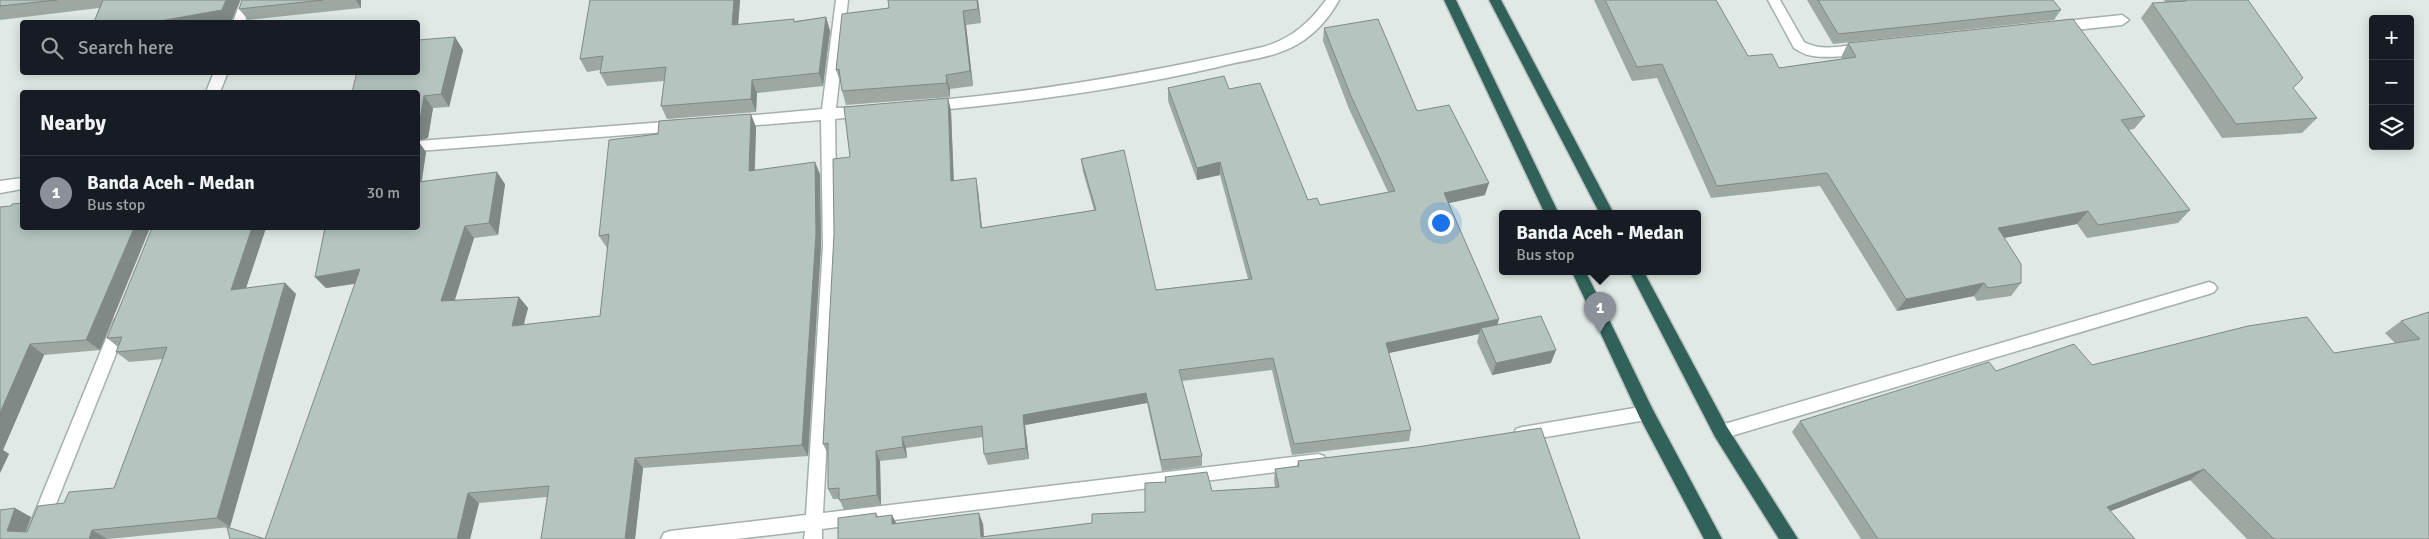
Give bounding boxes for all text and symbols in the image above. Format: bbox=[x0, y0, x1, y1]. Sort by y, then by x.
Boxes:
map controls bbox=[2369, 15, 2414, 150]
button: + bbox=[2369, 15, 2414, 60]
search box bbox=[20, 20, 420, 75]
icon: search bbox=[38, 34, 66, 62]
text: Search here bbox=[78, 36, 174, 60]
button: − bbox=[2369, 60, 2414, 105]
button: layers bbox=[2369, 105, 2414, 150]
text: Nearby bbox=[40, 110, 106, 136]
text: Banda Aceh - Medan bbox=[87, 171, 255, 195]
text: 1 bbox=[52, 183, 60, 203]
text: 30 m bbox=[366, 183, 400, 203]
text: Bus stop bbox=[87, 195, 145, 215]
your location bbox=[1428, 210, 1454, 236]
popup bbox=[1499, 210, 1701, 275]
text: Banda Aceh - Medan bbox=[1516, 221, 1684, 245]
text: Bus stop bbox=[1516, 245, 1574, 265]
pin: 1 bbox=[1584, 292, 1616, 333]

